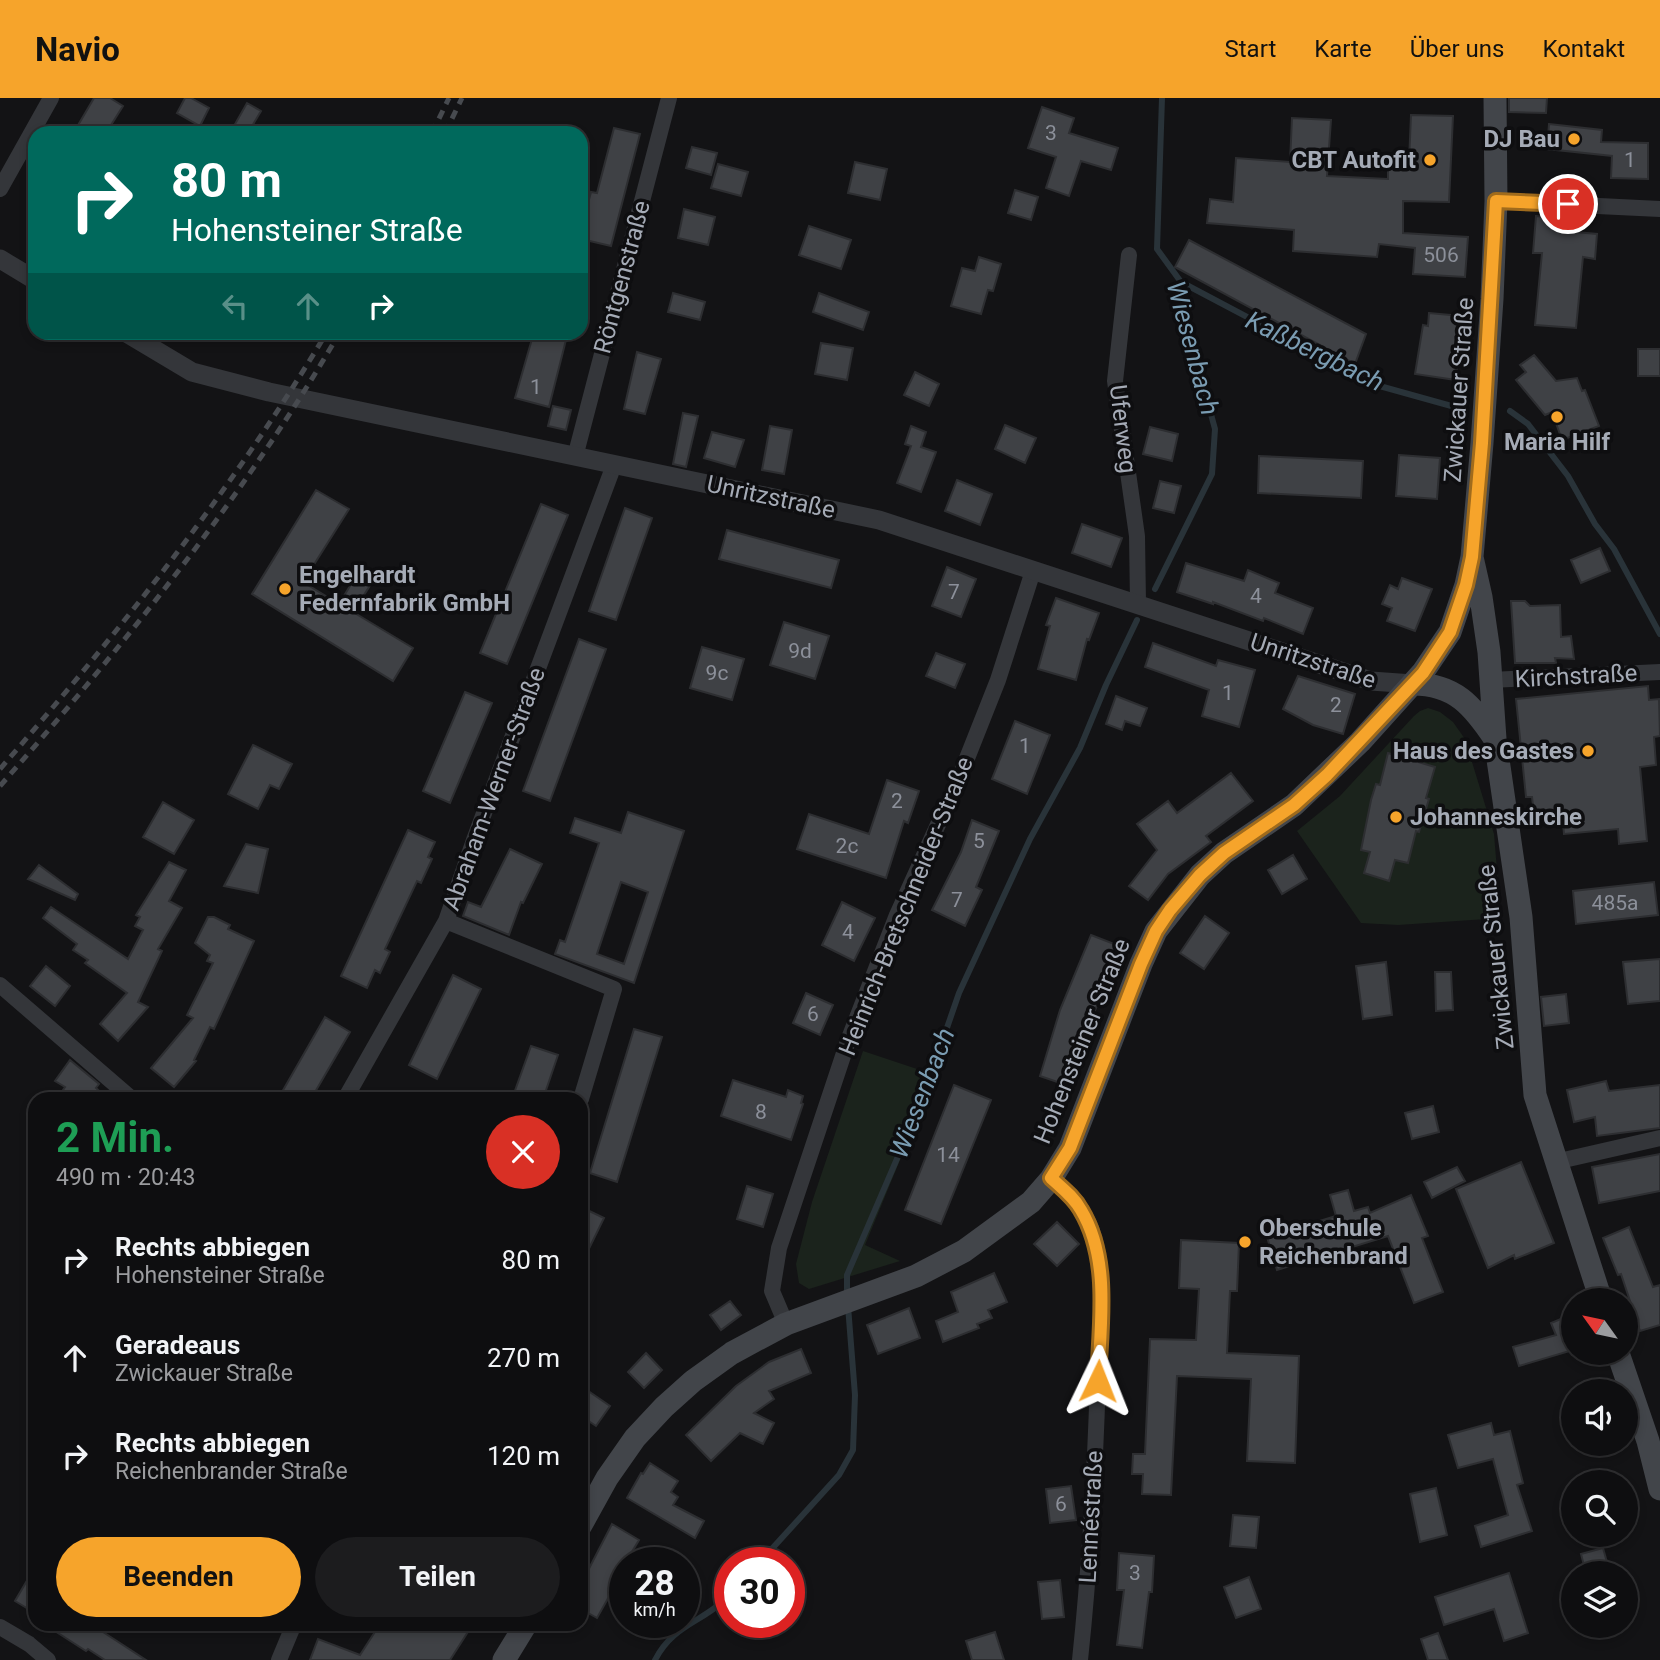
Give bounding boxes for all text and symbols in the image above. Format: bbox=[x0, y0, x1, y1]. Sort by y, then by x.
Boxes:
text: Navio bbox=[35, 30, 120, 69]
text: Start bbox=[1225, 35, 1276, 63]
text: Karte bbox=[1314, 35, 1372, 63]
text: Über uns bbox=[1410, 35, 1504, 63]
text: Kontakt bbox=[1542, 35, 1625, 63]
house number: 3 bbox=[1045, 121, 1057, 145]
place label: DJ Bau bbox=[1483, 125, 1560, 153]
marker: DJ Bau bbox=[1566, 131, 1582, 147]
place label: CBT Autofit bbox=[1292, 146, 1416, 174]
house number: 1 bbox=[1624, 148, 1636, 172]
text: 80 m bbox=[171, 152, 282, 209]
marker: CBT Autofit bbox=[1422, 152, 1438, 168]
icon: right bbox=[56, 154, 147, 245]
pin bbox=[1538, 174, 1598, 234]
icon: arrive bbox=[1549, 185, 1587, 223]
street label: Röntgenstraße bbox=[588, 198, 656, 356]
text: Hohensteiner Straße bbox=[171, 211, 463, 249]
house number: 506 bbox=[1423, 243, 1459, 267]
water label: Wiesenbach bbox=[1161, 278, 1225, 418]
icon: left bbox=[216, 287, 254, 325]
icon: ahead bbox=[289, 287, 327, 325]
icon: right bbox=[362, 287, 400, 325]
street label: Zwickauer Straße bbox=[1439, 296, 1479, 484]
water label: Kaßbergbach bbox=[1241, 305, 1389, 397]
house number: 1 bbox=[530, 375, 542, 399]
street label: Uferweg bbox=[1104, 383, 1142, 475]
marker: Maria Hilf bbox=[1549, 409, 1565, 425]
place label: Maria Hilf bbox=[1504, 428, 1610, 456]
street label: Unritzstraße bbox=[704, 470, 838, 524]
place label: Engelhardt Federnfabrik GmbH bbox=[299, 561, 510, 617]
house number: 7 bbox=[948, 580, 960, 604]
marker: Engelhardt Federnfabrik GmbH bbox=[277, 581, 293, 597]
house number: 4 bbox=[1250, 584, 1262, 608]
street label: Unritzstraße bbox=[1247, 628, 1379, 694]
house number: 9d bbox=[788, 639, 812, 663]
street label: Kirchstraße bbox=[1514, 659, 1638, 693]
house number: 9c bbox=[706, 661, 728, 685]
street label: Abraham-Werner-Straße bbox=[437, 664, 551, 914]
house number: 1 bbox=[1222, 681, 1234, 705]
house number: 2 bbox=[1330, 693, 1342, 717]
house number: 1 bbox=[1019, 734, 1031, 758]
place label: Haus des Gastes bbox=[1393, 737, 1574, 765]
marker: Haus des Gastes bbox=[1580, 743, 1596, 759]
street label: Heinrich-Bretschneider-Straße bbox=[833, 753, 979, 1059]
house number: 2 bbox=[891, 789, 903, 813]
place label: Johanneskirche bbox=[1410, 803, 1582, 831]
marker: Johanneskirche bbox=[1388, 809, 1404, 825]
house number: 5 bbox=[973, 829, 985, 853]
house number: 2c bbox=[836, 834, 858, 858]
street label: Zwickauer Straße bbox=[1472, 863, 1520, 1051]
house number: 7 bbox=[951, 888, 963, 912]
house number: 485a bbox=[1592, 891, 1638, 915]
house number: 4 bbox=[842, 920, 854, 944]
street label: Hohensteiner Straße bbox=[1028, 934, 1136, 1148]
house number: 6 bbox=[807, 1002, 819, 1026]
water label: Wiesenbach bbox=[883, 1024, 961, 1162]
house number: 8 bbox=[755, 1100, 767, 1124]
text: 2 Min. bbox=[56, 1113, 174, 1162]
button: close bbox=[486, 1115, 560, 1189]
house number: 14 bbox=[936, 1143, 960, 1167]
text: 490 m · 20:43 bbox=[56, 1164, 195, 1191]
place label: Oberschule Reichenbrand bbox=[1259, 1214, 1408, 1270]
text: Rechts abbiegen bbox=[115, 1232, 310, 1262]
marker: Oberschule Reichenbrand bbox=[1237, 1234, 1253, 1250]
icon: right bbox=[56, 1241, 94, 1279]
text: 80 m bbox=[502, 1245, 560, 1275]
text: Hohensteiner Straße bbox=[115, 1262, 325, 1289]
north arrow bbox=[1561, 1288, 1638, 1365]
map controls bbox=[1561, 1288, 1638, 1638]
text: Geradeaus bbox=[115, 1330, 240, 1360]
icon: ahead bbox=[56, 1339, 94, 1377]
text: 270 m bbox=[487, 1343, 560, 1373]
position arrow bbox=[1061, 1344, 1135, 1418]
text: Zwickauer Straße bbox=[115, 1360, 293, 1387]
button: sound bbox=[1561, 1379, 1638, 1456]
text: Rechts abbiegen bbox=[115, 1428, 310, 1458]
icon: right bbox=[56, 1437, 94, 1475]
text: 120 m bbox=[487, 1441, 560, 1471]
street label: Lennéstraße bbox=[1074, 1450, 1108, 1584]
text: Reichenbrander Straße bbox=[115, 1458, 348, 1485]
button: search bbox=[1561, 1470, 1638, 1547]
house number: 6 bbox=[1055, 1492, 1067, 1516]
button: Beenden bbox=[56, 1537, 301, 1617]
button: Teilen bbox=[315, 1537, 560, 1617]
speed limit sign: 30 bbox=[714, 1547, 805, 1638]
house number: 3 bbox=[1129, 1561, 1141, 1585]
button: layers bbox=[1561, 1561, 1638, 1638]
text: 28 bbox=[634, 1563, 675, 1604]
text: km/h bbox=[633, 1599, 676, 1620]

